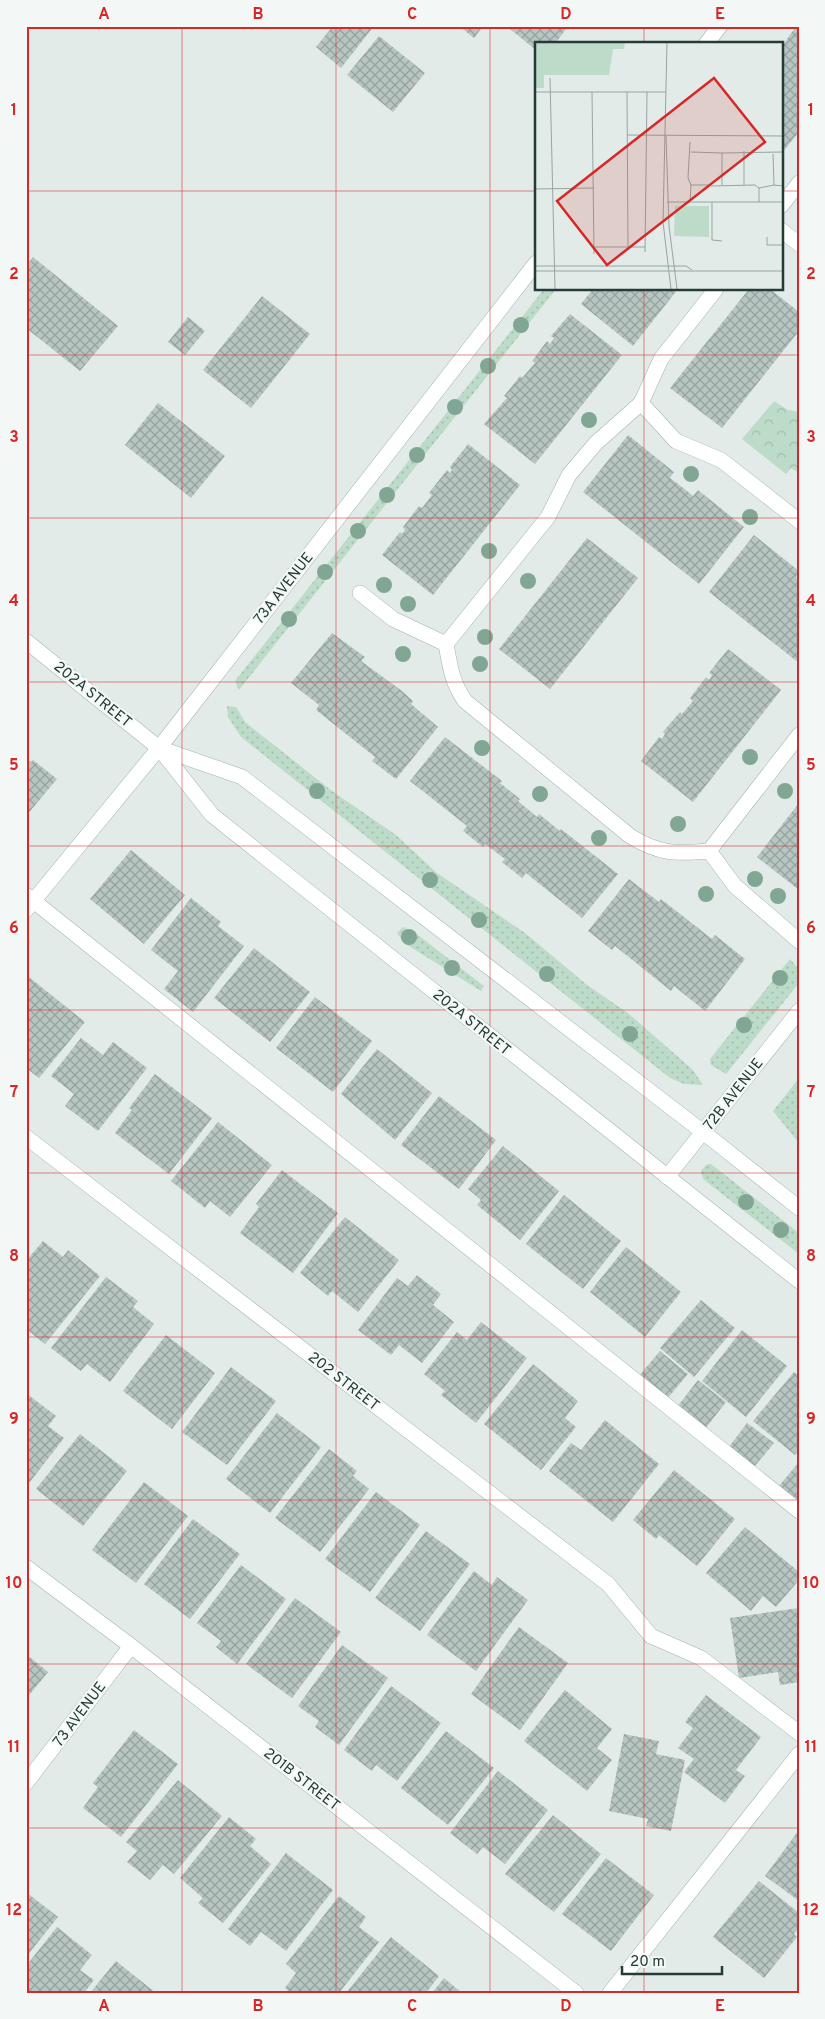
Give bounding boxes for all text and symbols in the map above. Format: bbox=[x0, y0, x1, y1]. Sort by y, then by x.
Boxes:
text: A bbox=[98, 5, 110, 25]
text: B bbox=[252, 5, 264, 25]
text: C bbox=[407, 5, 417, 25]
text: D bbox=[560, 5, 572, 25]
text: E bbox=[715, 5, 725, 25]
inset map bbox=[535, 42, 782, 290]
text: 1 bbox=[11, 101, 17, 121]
text: 1 bbox=[808, 101, 814, 121]
text: 2 bbox=[9, 265, 19, 285]
text: 2 bbox=[806, 265, 816, 285]
text: 3 bbox=[9, 428, 19, 448]
text: 3 bbox=[806, 428, 816, 448]
street label: 73A AVENUE bbox=[250, 549, 318, 629]
text: 4 bbox=[9, 592, 19, 612]
text: 4 bbox=[806, 592, 816, 612]
street label: 202A STREET bbox=[49, 658, 135, 732]
text: 5 bbox=[9, 756, 19, 776]
text: 5 bbox=[806, 756, 816, 776]
text: 6 bbox=[9, 919, 19, 939]
text: 6 bbox=[806, 919, 816, 939]
street label: 202A STREET bbox=[428, 986, 514, 1060]
street label: 72B AVENUE bbox=[700, 1055, 768, 1135]
text: 7 bbox=[10, 1083, 18, 1103]
text: 7 bbox=[807, 1083, 815, 1103]
text: 8 bbox=[9, 1247, 19, 1267]
text: 8 bbox=[806, 1247, 816, 1267]
street label: 202 STREET bbox=[304, 1348, 383, 1416]
text: 9 bbox=[9, 1410, 19, 1430]
text: 9 bbox=[806, 1410, 816, 1430]
text: 10 bbox=[6, 1574, 22, 1594]
text: 10 bbox=[803, 1574, 819, 1594]
street label: 73 AVENUE bbox=[50, 1679, 111, 1751]
text: 11 bbox=[8, 1738, 20, 1758]
text: 11 bbox=[805, 1738, 817, 1758]
street label: 201B STREET bbox=[259, 1744, 343, 1816]
text: 12 bbox=[6, 1901, 22, 1921]
text: 12 bbox=[803, 1901, 819, 1921]
scale bar bbox=[622, 1944, 722, 1976]
text: 20 m bbox=[630, 1953, 665, 1972]
text: A bbox=[98, 1997, 110, 2017]
text: B bbox=[252, 1997, 264, 2017]
text: C bbox=[407, 1997, 417, 2017]
text: D bbox=[560, 1997, 572, 2017]
text: E bbox=[715, 1997, 725, 2017]

